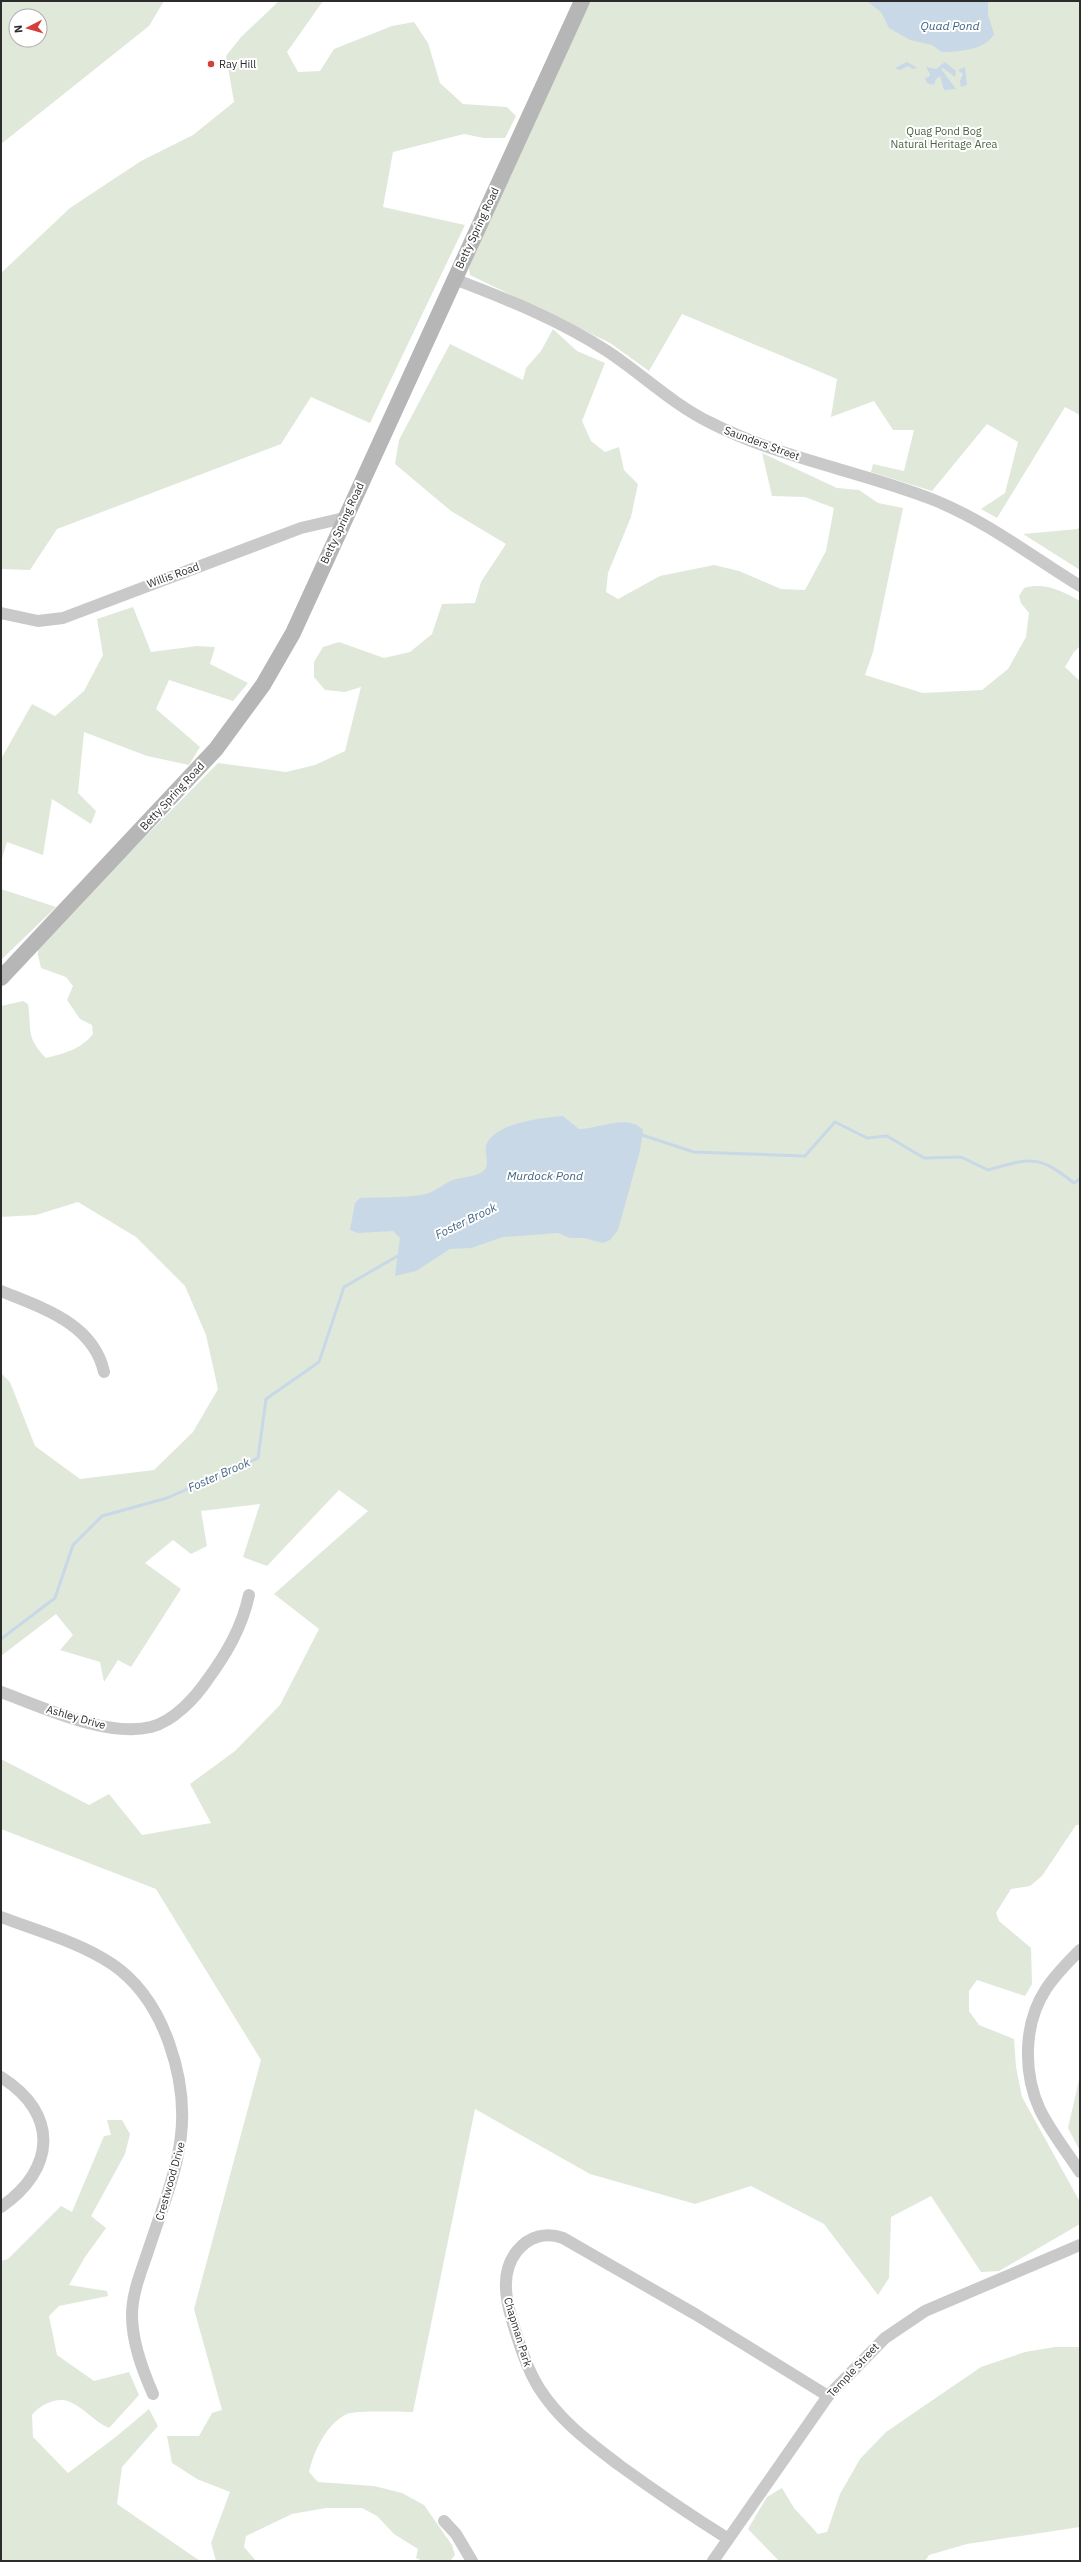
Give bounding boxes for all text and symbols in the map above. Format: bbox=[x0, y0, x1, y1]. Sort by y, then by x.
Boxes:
north arrow bbox=[8, 8, 48, 48]
water label: Quad Pond bbox=[921, 18, 979, 33]
text: N bbox=[11, 24, 25, 34]
place label: Ray Hill bbox=[219, 57, 256, 71]
marker: Ray Hill bbox=[206, 59, 216, 69]
park label: Quag Pond Bog Natural Heritage Area bbox=[891, 124, 998, 151]
street label: Betty Spring Road bbox=[452, 185, 502, 271]
street label: Saunders Street bbox=[722, 423, 802, 463]
street label: Betty Spring Road bbox=[317, 480, 367, 566]
street label: Willis Road bbox=[145, 559, 201, 591]
street label: Betty Spring Road bbox=[137, 759, 207, 833]
water label: Murdock Pond bbox=[507, 1168, 583, 1183]
water label: Foster Brook bbox=[433, 1199, 500, 1242]
water label: Foster Brook bbox=[185, 1454, 253, 1495]
street label: Ashley Drive bbox=[45, 1702, 107, 1732]
street label: Crestwood Drive bbox=[152, 2140, 188, 2222]
street label: Chapman Park bbox=[501, 2296, 535, 2369]
street label: Temple Street bbox=[824, 2340, 882, 2400]

